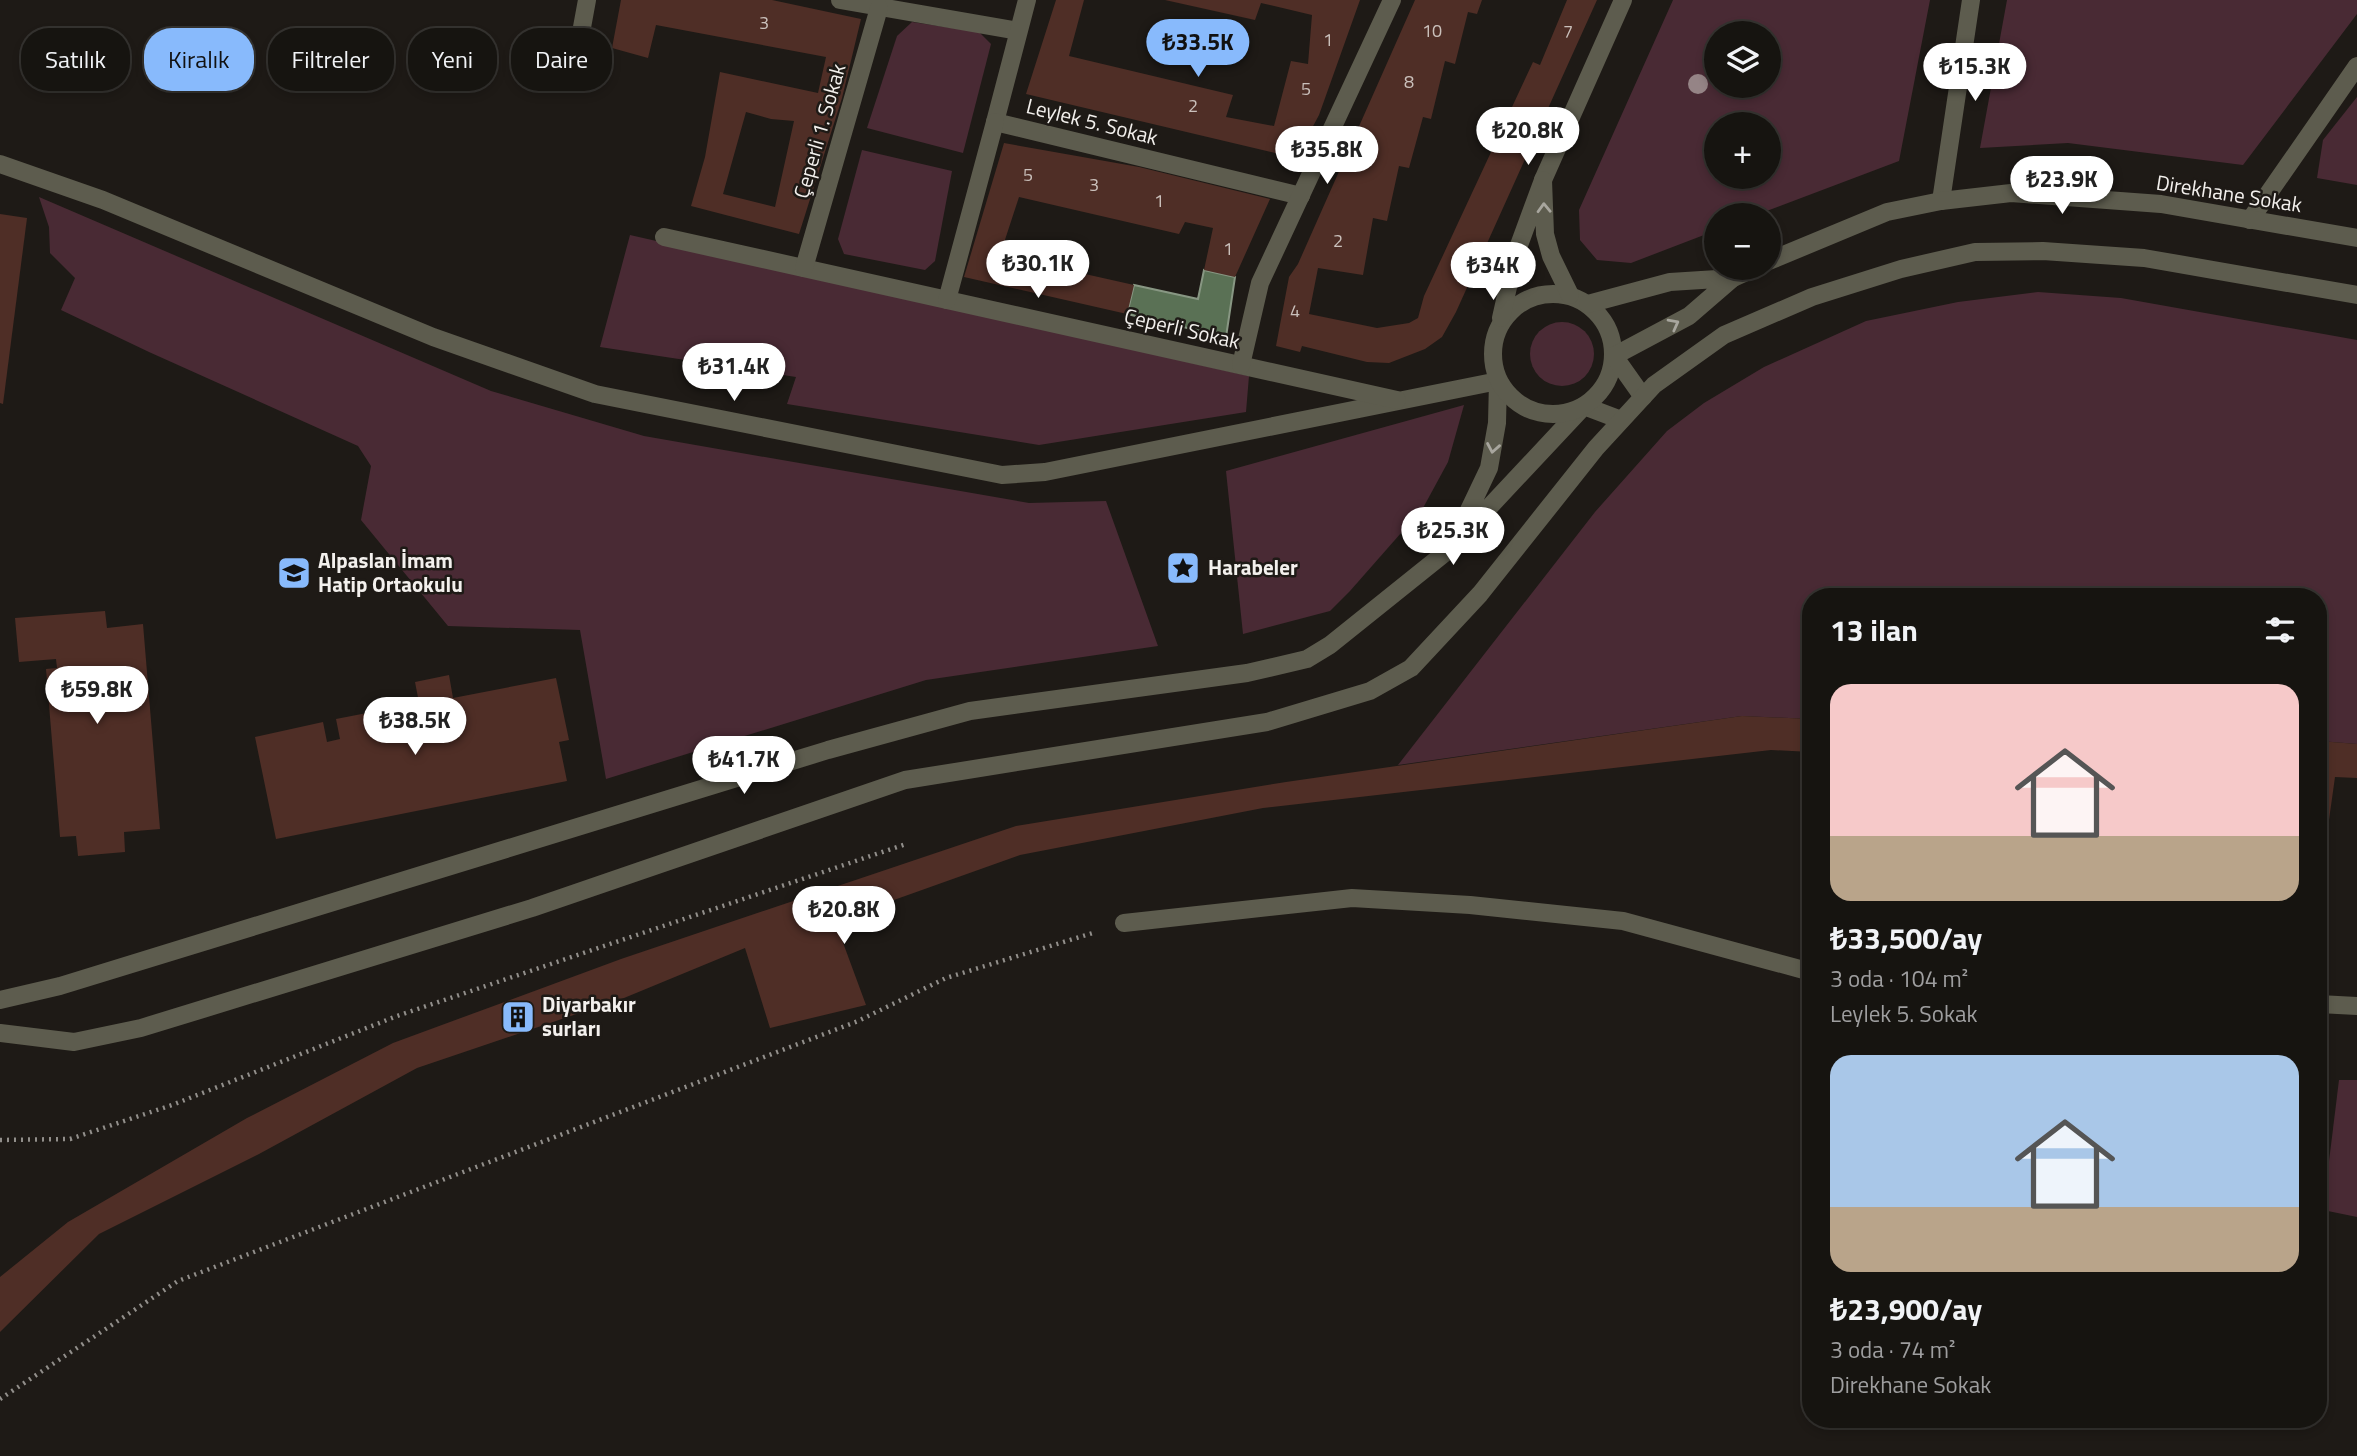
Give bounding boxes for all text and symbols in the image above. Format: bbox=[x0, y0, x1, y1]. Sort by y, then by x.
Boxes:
house number: 3 bbox=[759, 9, 769, 36]
house number: 10 bbox=[1422, 17, 1442, 44]
house number: 7 bbox=[1563, 18, 1573, 45]
pin: ₺33.5K bbox=[1141, 20, 1255, 79]
map controls bbox=[1704, 21, 1781, 280]
button: layers bbox=[1704, 21, 1781, 98]
text: ₺33.5K bbox=[1162, 24, 1234, 59]
house number: 1 bbox=[1323, 26, 1333, 53]
chip: Satılık bbox=[21, 28, 130, 91]
chip: Kiralık bbox=[144, 28, 254, 91]
chip: Filtreler bbox=[268, 28, 394, 91]
chip: Yeni bbox=[408, 28, 497, 91]
chip: Daire bbox=[511, 28, 612, 91]
pin: ₺15.3K bbox=[1918, 43, 2032, 103]
text: ₺15.3K bbox=[1939, 48, 2011, 83]
street label: Çeperli 1. Sokak bbox=[785, 60, 854, 202]
house number: 8 bbox=[1404, 68, 1414, 95]
house number: 5 bbox=[1301, 75, 1311, 102]
street label: Leylek 5. Sokak bbox=[1023, 89, 1161, 153]
house number: 2 bbox=[1188, 92, 1198, 119]
pin: ₺20.8K bbox=[1471, 108, 1585, 167]
text: ₺20.8K bbox=[1492, 112, 1564, 147]
button: + bbox=[1704, 112, 1781, 189]
pin: ₺35.8K bbox=[1270, 127, 1384, 186]
text: ₺35.8K bbox=[1291, 131, 1363, 166]
pin: ₺23.9K bbox=[2005, 156, 2119, 216]
house number: 5 bbox=[1023, 161, 1033, 188]
text: ₺23.9K bbox=[2026, 161, 2098, 196]
street label: Direkhane Sokak bbox=[2154, 166, 2304, 220]
house number: 3 bbox=[1089, 171, 1099, 198]
house number: 1 bbox=[1154, 187, 1164, 214]
one-way arrow bbox=[1536, 202, 1551, 213]
button: − bbox=[1704, 203, 1781, 280]
house number: 2 bbox=[1333, 227, 1343, 254]
house number: 1 bbox=[1223, 235, 1233, 262]
pin: ₺30.1K bbox=[981, 240, 1095, 300]
pin: ₺34K bbox=[1452, 243, 1534, 302]
text: ₺30.1K bbox=[1002, 245, 1074, 280]
text: ₺34K bbox=[1467, 247, 1519, 282]
house number: 4 bbox=[1290, 297, 1300, 324]
street label: Çeperli Sokak bbox=[1121, 299, 1243, 357]
one-way arrow bbox=[1667, 319, 1679, 333]
pin: ₺31.4K bbox=[677, 344, 791, 403]
text: ₺31.4K bbox=[698, 348, 770, 383]
one-way arrow bbox=[1486, 443, 1501, 454]
pin: ₺25.3K bbox=[1396, 508, 1510, 567]
text: ₺25.3K bbox=[1417, 512, 1489, 547]
place label: Alpaslan İmam Hatip Ortaokulu bbox=[318, 544, 463, 600]
place icon: Harabeler bbox=[1164, 549, 1202, 587]
place label: Harabeler bbox=[1208, 551, 1298, 583]
school or university icon: Alpaslan İmam Hatip Ortaokulu bbox=[275, 554, 313, 592]
text: 13 ilan bbox=[1830, 607, 1918, 653]
icon: filters bbox=[2261, 611, 2299, 649]
pin: ₺59.8K bbox=[40, 666, 154, 726]
text: ₺59.8K bbox=[61, 671, 133, 706]
pin: ₺38.5K bbox=[358, 698, 472, 757]
text: ₺38.5K bbox=[379, 702, 451, 737]
icon: home bbox=[2002, 730, 2128, 856]
pin: ₺41.7K bbox=[687, 736, 801, 796]
text: ₺41.7K bbox=[708, 741, 780, 776]
pin: ₺20.8K bbox=[787, 886, 901, 946]
text: ₺20.8K bbox=[808, 891, 880, 926]
text: ₺33,500/ay bbox=[1830, 915, 1982, 961]
text: 3 oda · 104 m² bbox=[1830, 961, 1968, 996]
place label: Diyarbakır surları bbox=[542, 988, 636, 1044]
text: Leylek 5. Sokak bbox=[1830, 996, 1977, 1031]
building icon: Diyarbakır surları bbox=[499, 998, 537, 1036]
icon: home bbox=[2002, 1101, 2128, 1227]
text: ₺23,900/ay bbox=[1830, 1286, 1982, 1332]
text: 3 oda · 74 m² bbox=[1830, 1332, 1955, 1367]
text: Direkhane Sokak bbox=[1830, 1367, 1991, 1402]

